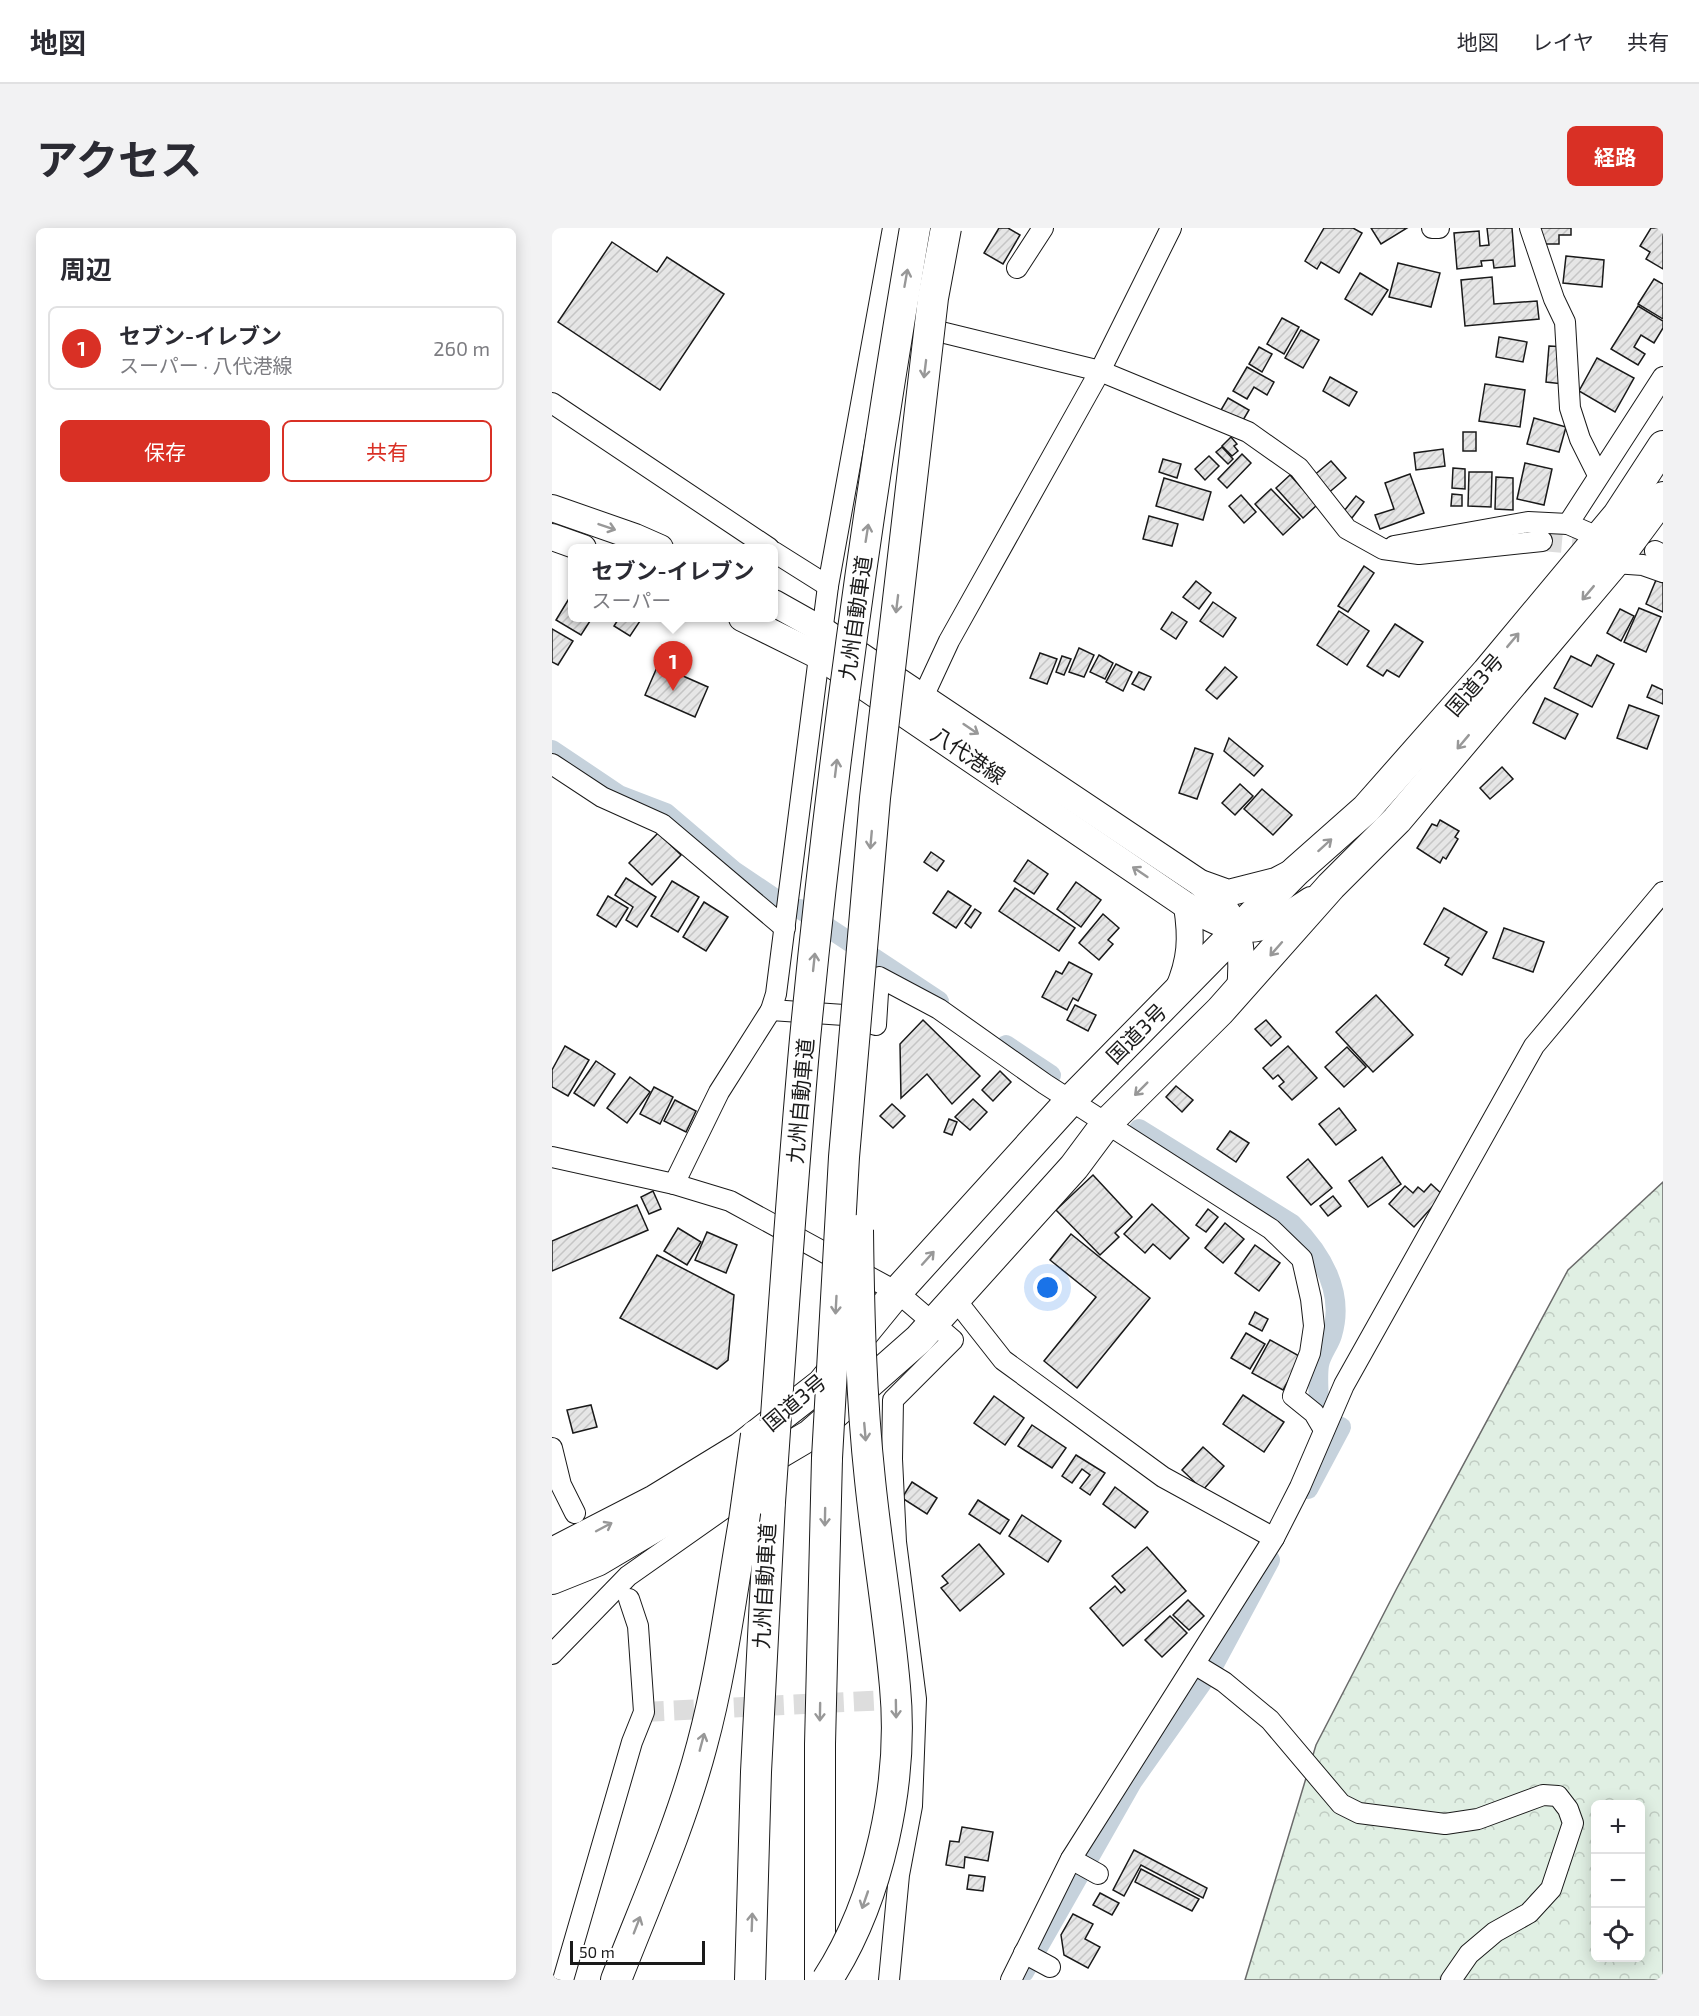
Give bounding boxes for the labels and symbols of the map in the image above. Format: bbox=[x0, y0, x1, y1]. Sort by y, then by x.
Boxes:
one-way arrow bbox=[901, 269, 912, 289]
one-way arrow bbox=[919, 359, 930, 378]
one-way arrow bbox=[597, 522, 616, 533]
one-way arrow bbox=[862, 524, 873, 544]
street label: 九州自動車道 bbox=[833, 554, 876, 682]
one-way arrow bbox=[1582, 585, 1595, 601]
one-way arrow bbox=[891, 594, 902, 614]
one-way arrow bbox=[1507, 632, 1520, 648]
pin: 1 bbox=[654, 642, 692, 691]
street label: 国道3号 bbox=[1440, 648, 1508, 720]
street label: 八代港線 bbox=[927, 721, 1011, 789]
one-way arrow bbox=[963, 723, 979, 735]
one-way arrow bbox=[1456, 734, 1469, 750]
one-way arrow bbox=[831, 759, 842, 779]
one-way arrow bbox=[865, 829, 876, 849]
one-way arrow bbox=[1317, 838, 1332, 852]
one-way arrow bbox=[1132, 866, 1149, 878]
one-way arrow bbox=[1269, 941, 1283, 956]
one-way arrow bbox=[809, 952, 820, 972]
street label: 国道3号 bbox=[1101, 998, 1171, 1068]
street label: 九州自動車道 bbox=[782, 1037, 817, 1165]
one-way arrow bbox=[1133, 1082, 1148, 1097]
one-way arrow bbox=[921, 1250, 935, 1265]
your location bbox=[1033, 1273, 1062, 1302]
one-way arrow bbox=[830, 1295, 841, 1315]
street label: 国道3号 bbox=[757, 1368, 831, 1435]
one-way arrow bbox=[860, 1421, 871, 1441]
one-way arrow bbox=[820, 1506, 831, 1526]
one-way arrow bbox=[595, 1520, 613, 1532]
street label: 九州自動車道 bbox=[748, 1522, 779, 1649]
one-way arrow bbox=[890, 1699, 901, 1719]
one-way arrow bbox=[815, 1701, 826, 1721]
one-way arrow bbox=[697, 1733, 709, 1752]
one-way arrow bbox=[858, 1890, 869, 1909]
one-way arrow bbox=[746, 1912, 758, 1932]
one-way arrow bbox=[632, 1917, 643, 1935]
scale bar bbox=[570, 1938, 705, 1966]

